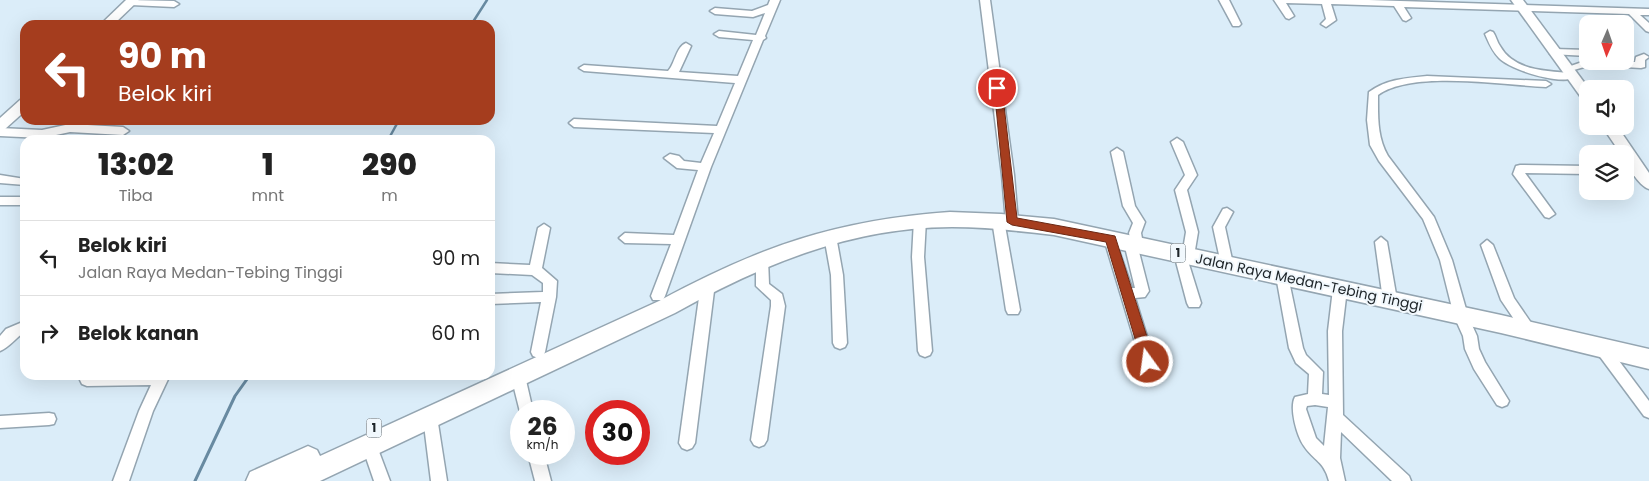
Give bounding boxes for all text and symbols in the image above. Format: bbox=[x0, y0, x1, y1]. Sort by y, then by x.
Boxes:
north arrow bbox=[1579, 15, 1634, 70]
map controls bbox=[1579, 15, 1634, 200]
text: 90 m bbox=[118, 31, 207, 80]
icon: left bbox=[35, 40, 100, 105]
pin bbox=[976, 67, 1018, 109]
icon: arrive bbox=[983, 74, 1011, 102]
text: Belok kiri bbox=[118, 78, 212, 109]
button: sound bbox=[1579, 80, 1634, 135]
text: 13:02 bbox=[98, 143, 174, 186]
text: 1 bbox=[262, 143, 274, 186]
text: 290 bbox=[362, 143, 417, 186]
button: layers bbox=[1579, 145, 1634, 200]
text: Tiba bbox=[119, 184, 153, 207]
text: mnt bbox=[252, 184, 284, 207]
text: m bbox=[381, 184, 398, 207]
text: Belok kiri bbox=[78, 232, 167, 259]
icon: left bbox=[35, 244, 63, 272]
road number: 1 bbox=[1170, 244, 1186, 262]
text: 90 m bbox=[431, 245, 480, 272]
street label: Jalan Raya Medan-Tebing Tinggi bbox=[1194, 248, 1424, 316]
text: Jalan Raya Medan-Tebing Tinggi bbox=[78, 261, 343, 284]
icon: right bbox=[35, 319, 63, 347]
text: Belok kanan bbox=[78, 320, 199, 347]
text: 60 m bbox=[431, 320, 480, 347]
position arrow bbox=[1121, 335, 1173, 387]
speed limit sign: 30 bbox=[585, 400, 650, 465]
text: 26 bbox=[527, 409, 558, 444]
road number: 1 bbox=[366, 418, 382, 438]
text: km/h bbox=[527, 436, 558, 453]

